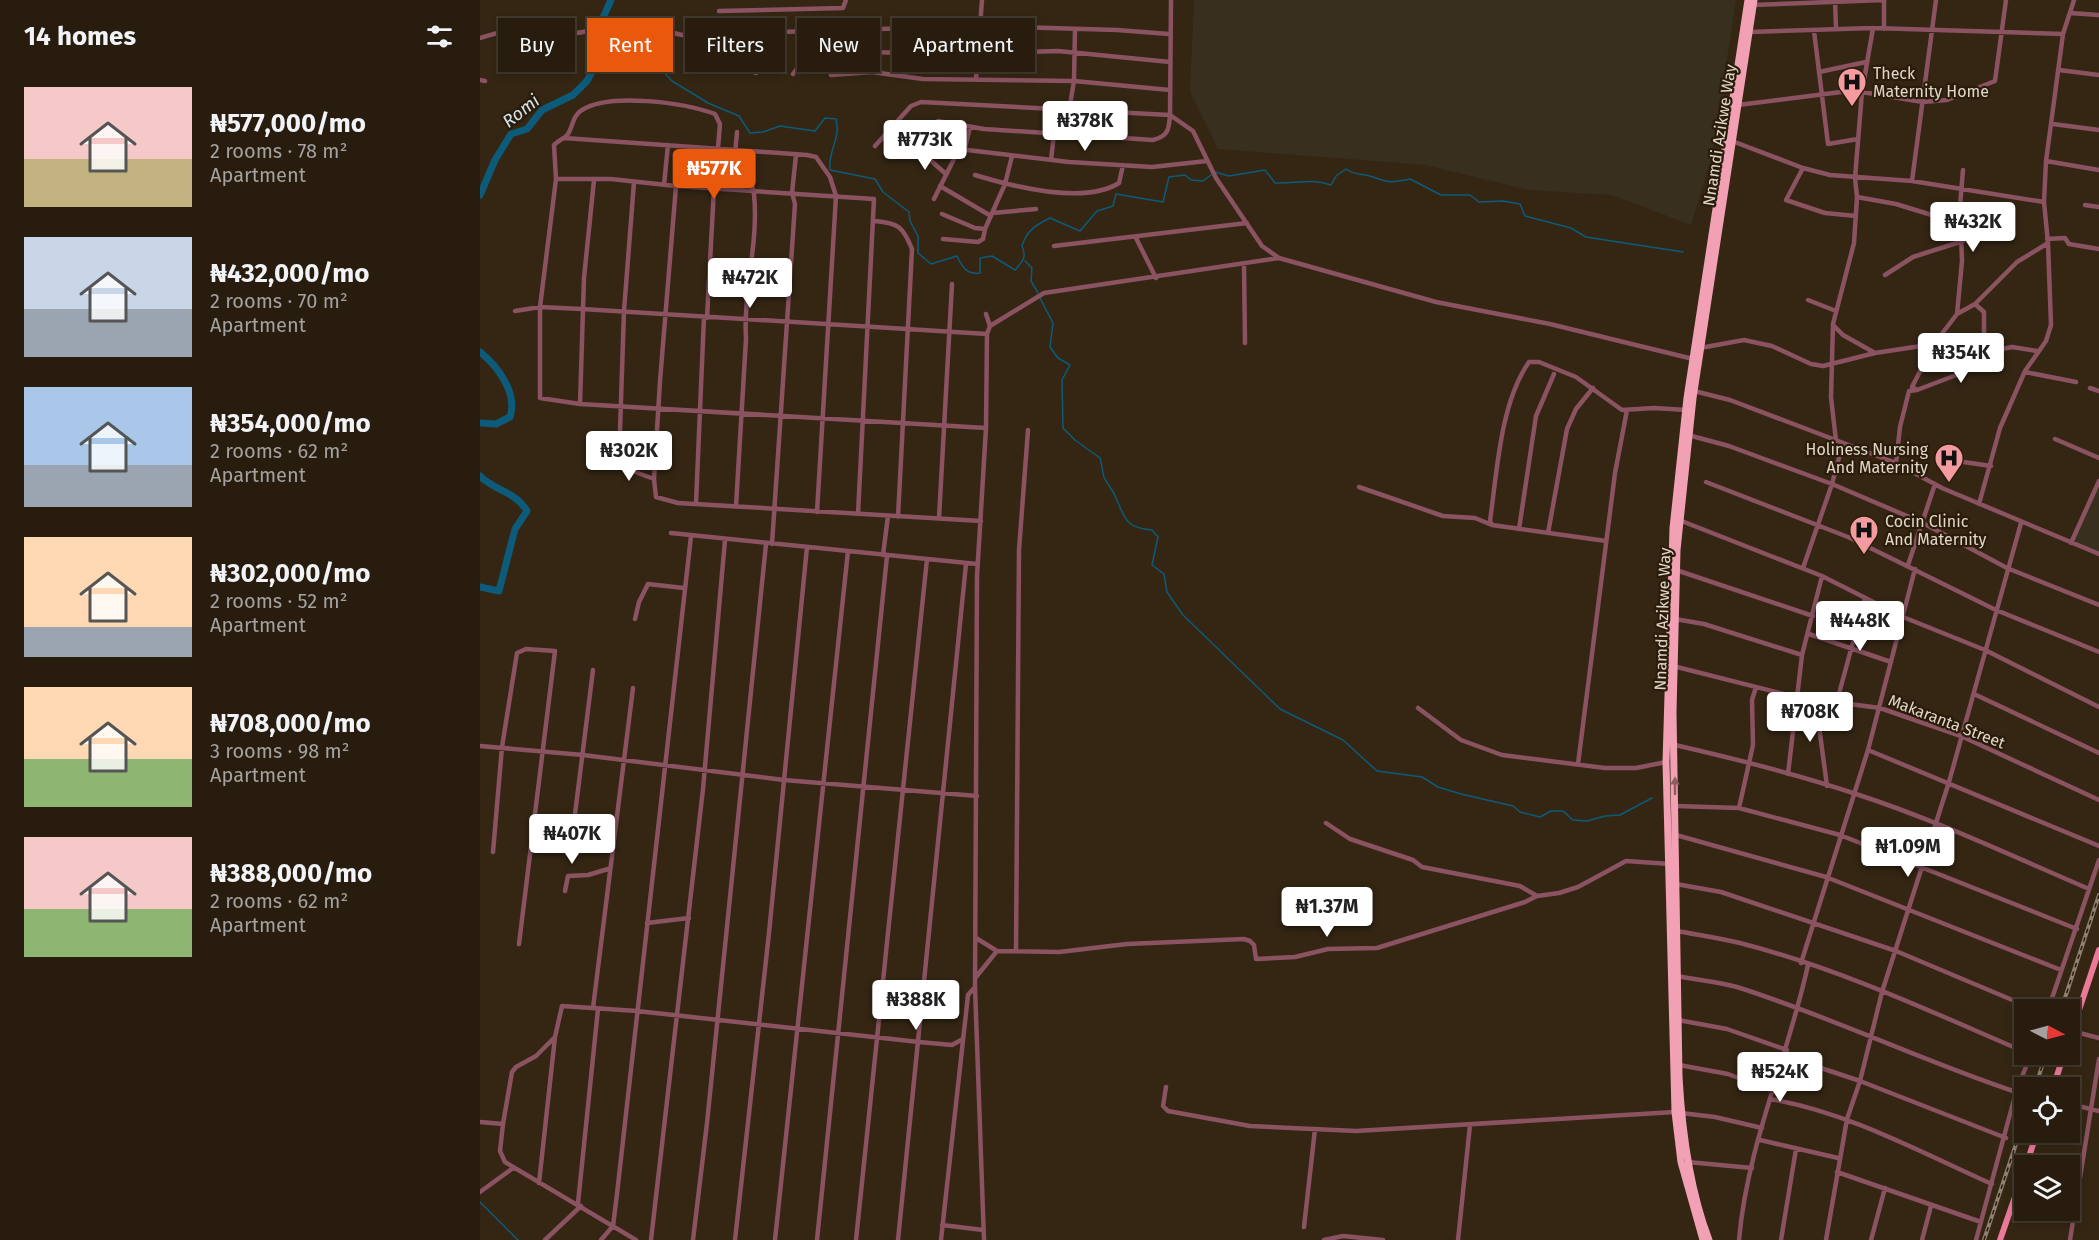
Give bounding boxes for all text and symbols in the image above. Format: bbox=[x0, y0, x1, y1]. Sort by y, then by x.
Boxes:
chip: Buy bbox=[498, 18, 575, 72]
chip: Rent bbox=[587, 18, 673, 72]
chip: Filters bbox=[685, 18, 785, 72]
chip: New bbox=[797, 18, 880, 72]
chip: Apartment bbox=[892, 18, 1035, 72]
icon: filters bbox=[423, 20, 456, 53]
text: 14 homes bbox=[24, 21, 136, 52]
street label: Nnamdi Azikwe Way bbox=[1699, 63, 1740, 207]
place label: Theck Maternity Home bbox=[1873, 64, 1989, 101]
hospital icon: Theck Maternity Home bbox=[1836, 66, 1868, 108]
water label: Romi bbox=[498, 90, 544, 132]
pin: ₦378K bbox=[1043, 101, 1127, 152]
text: ₦577,000/mo bbox=[210, 108, 366, 139]
text: ₦378K bbox=[1057, 108, 1113, 132]
icon: home bbox=[72, 111, 144, 183]
pin: ₦773K bbox=[883, 120, 967, 171]
text: ₦773K bbox=[898, 127, 952, 151]
text: 2 rooms · 78 m² bbox=[210, 139, 347, 163]
pin: ₦577K bbox=[672, 149, 756, 200]
text: ₦577K bbox=[687, 156, 741, 180]
text: Apartment bbox=[210, 163, 306, 187]
pin: ₦432K bbox=[1931, 202, 2015, 253]
text: ₦432K bbox=[1944, 209, 2002, 233]
text: ₦432,000/mo bbox=[210, 258, 369, 289]
pin: ₦472K bbox=[708, 258, 792, 309]
icon: home bbox=[72, 261, 144, 333]
text: ₦472K bbox=[722, 265, 778, 289]
text: 2 rooms · 70 m² bbox=[210, 289, 348, 313]
text: Apartment bbox=[210, 313, 306, 337]
pin: ₦354K bbox=[1919, 333, 2003, 384]
text: ₦354K bbox=[1932, 340, 1990, 364]
text: ₦354,000/mo bbox=[210, 408, 371, 439]
icon: home bbox=[72, 411, 144, 483]
pin: ₦302K bbox=[587, 431, 671, 482]
text: ₦302K bbox=[600, 438, 658, 462]
text: 2 rooms · 62 m² bbox=[210, 439, 348, 463]
place label: Holiness Nursing And Maternity bbox=[1806, 440, 1929, 477]
hospital icon: Holiness Nursing And Maternity bbox=[1933, 442, 1965, 484]
text: Apartment bbox=[210, 463, 306, 487]
place label: Cocin Clinic And Maternity bbox=[1885, 512, 1987, 549]
hospital icon: Cocin Clinic And Maternity bbox=[1848, 514, 1880, 556]
street label: Nnamdi Azikwe Way bbox=[1651, 547, 1675, 691]
text: ₦302,000/mo bbox=[210, 558, 370, 589]
icon: home bbox=[72, 561, 144, 633]
text: 2 rooms · 52 m² bbox=[210, 589, 348, 613]
pin: ₦448K bbox=[1818, 601, 1902, 652]
text: ₦448K bbox=[1830, 608, 1890, 632]
text: Apartment bbox=[210, 613, 306, 637]
street label: Makaranta Street bbox=[1886, 690, 2008, 753]
pin: ₦708K bbox=[1768, 692, 1852, 743]
text: ₦708K bbox=[1781, 699, 1839, 723]
text: ₦708,000/mo bbox=[210, 708, 371, 739]
icon: home bbox=[72, 711, 144, 783]
text: 3 rooms · 98 m² bbox=[210, 739, 350, 763]
text: Apartment bbox=[210, 763, 306, 787]
one-way arrow bbox=[1670, 777, 1680, 796]
pin: ₦407K bbox=[530, 814, 614, 865]
text: ₦407K bbox=[543, 821, 601, 845]
pin: ₦1.09M bbox=[1859, 827, 1957, 878]
text: ₦1.09M bbox=[1875, 834, 1941, 858]
text: ₦388,000/mo bbox=[210, 858, 372, 889]
icon: home bbox=[72, 861, 144, 933]
pin: ₦1.37M bbox=[1278, 887, 1376, 938]
text: 2 rooms · 62 m² bbox=[210, 889, 348, 913]
text: ₦1.37M bbox=[1296, 894, 1358, 918]
text: Apartment bbox=[210, 913, 306, 937]
pin: ₦388K bbox=[874, 980, 958, 1031]
text: ₦388K bbox=[886, 987, 946, 1011]
north arrow bbox=[2014, 999, 2080, 1065]
map controls bbox=[2014, 999, 2080, 1221]
pin: ₦524K bbox=[1738, 1052, 1822, 1103]
text: ₦524K bbox=[1751, 1059, 1809, 1083]
button: locate bbox=[2014, 1077, 2080, 1143]
button: layers bbox=[2014, 1155, 2080, 1221]

